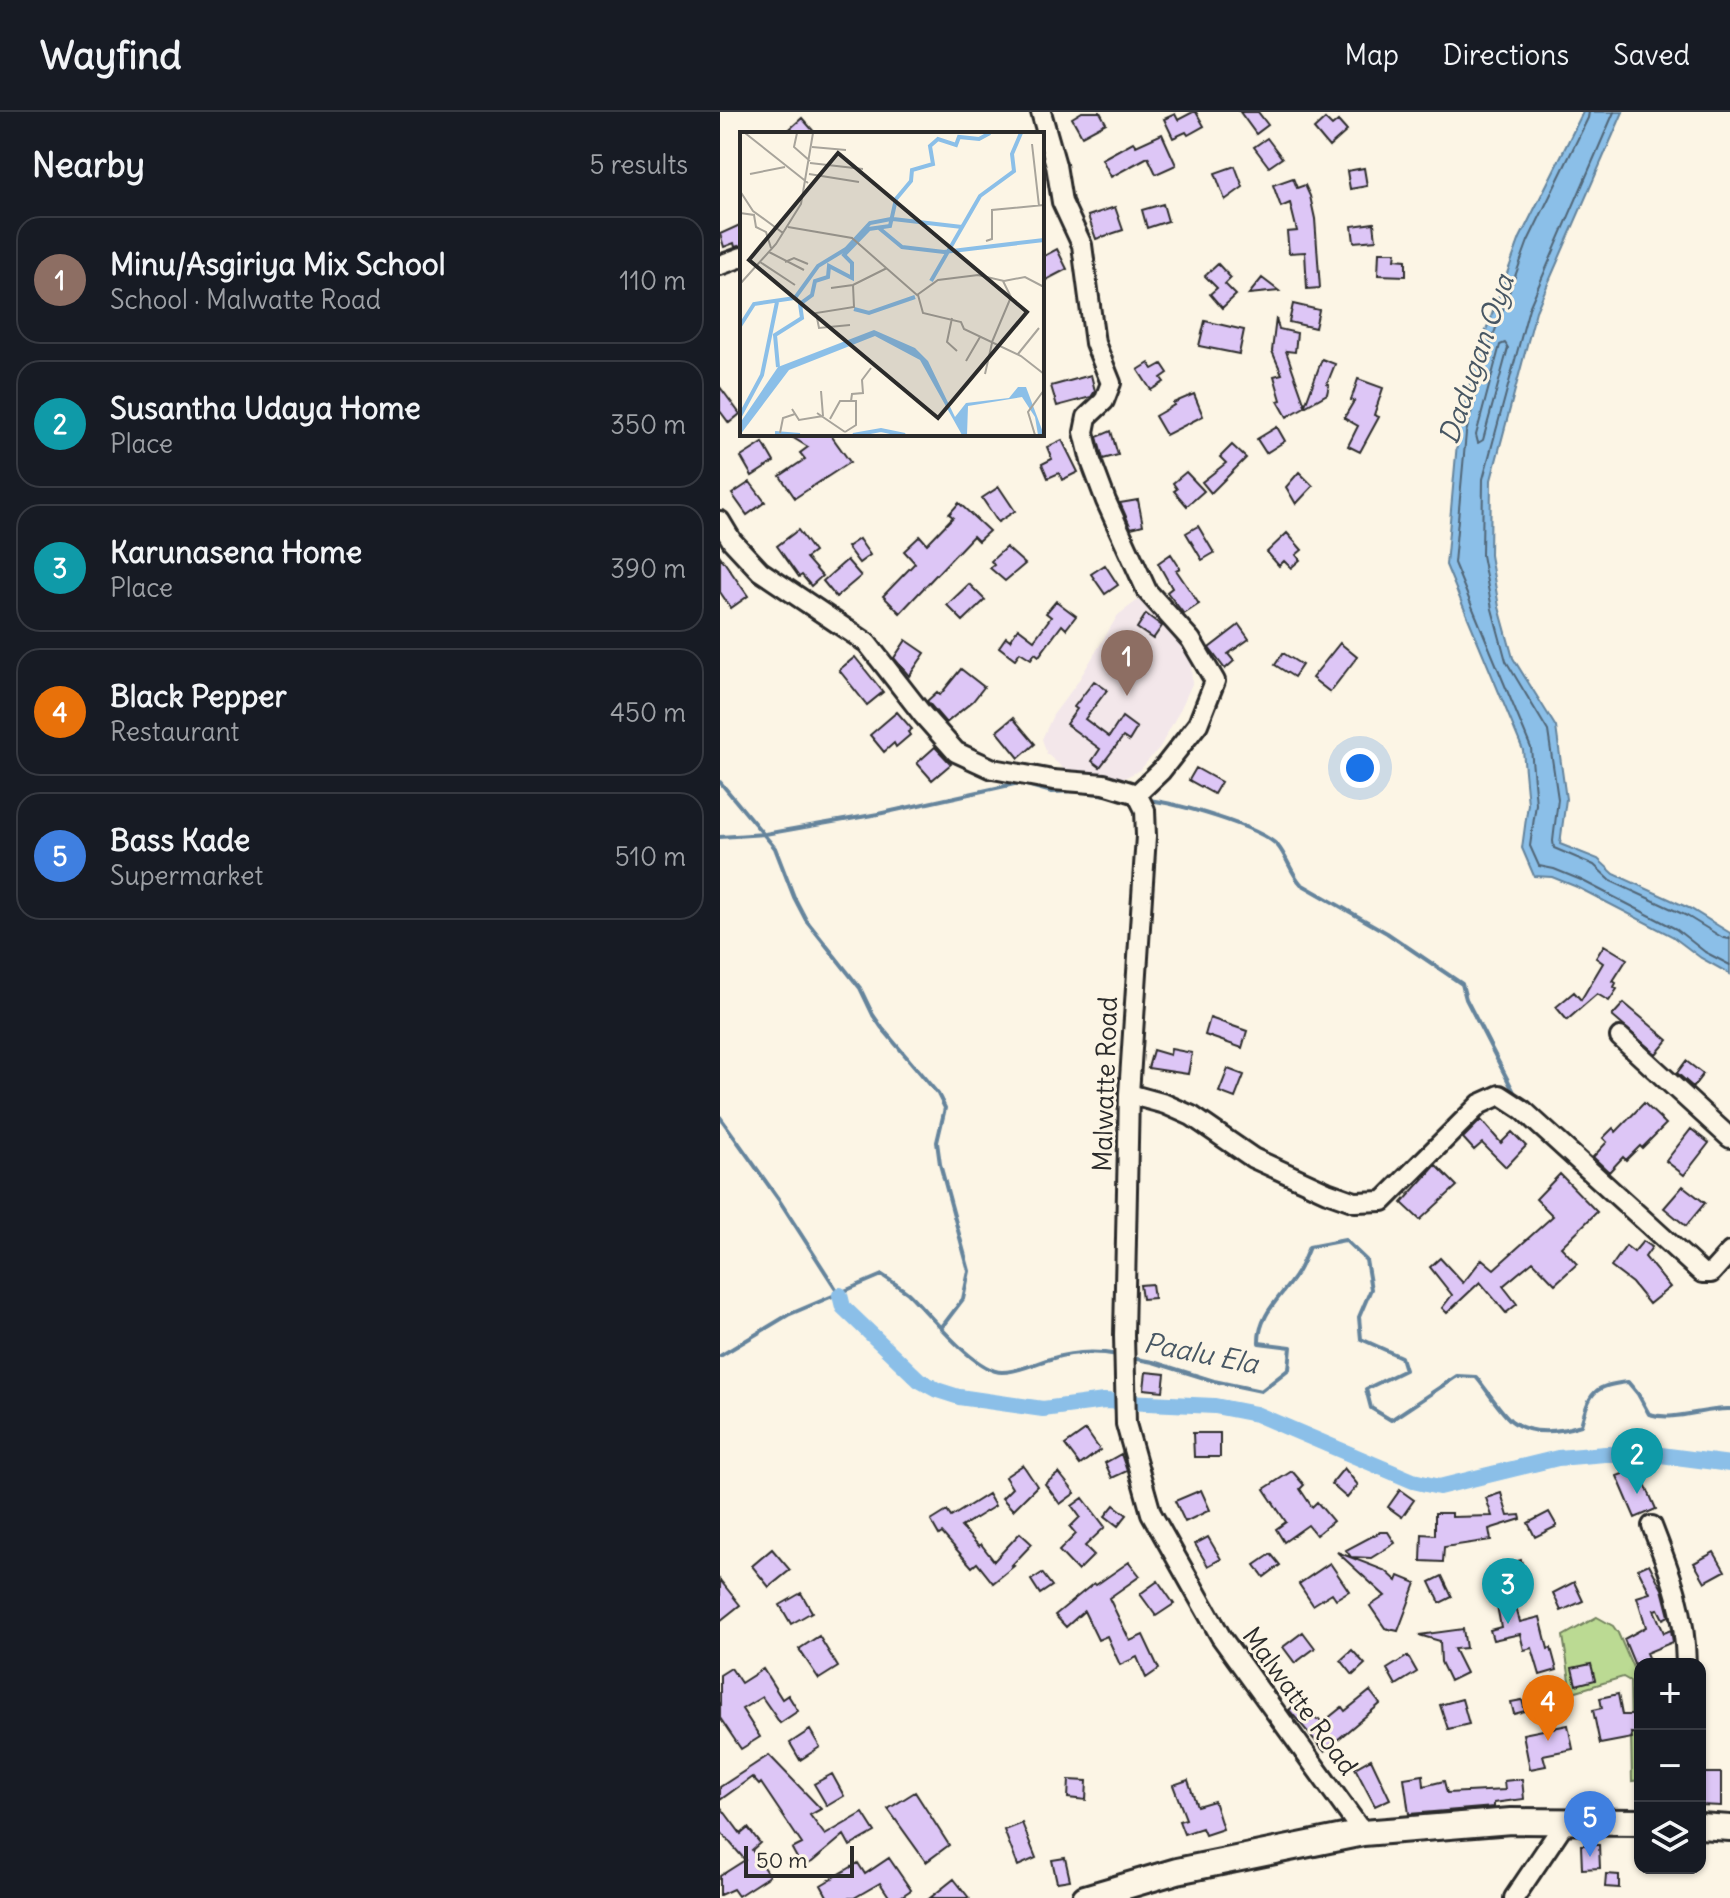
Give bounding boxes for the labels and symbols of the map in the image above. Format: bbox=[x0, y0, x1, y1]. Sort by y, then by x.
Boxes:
inset map bbox=[740, 132, 1044, 436]
water label: Dadugan Oya bbox=[1430, 268, 1522, 448]
pin: 1 bbox=[1101, 630, 1153, 696]
your location bbox=[1340, 748, 1380, 788]
street label: Malwatte Road bbox=[1085, 996, 1124, 1172]
water label: Paalu Ela bbox=[1141, 1324, 1263, 1382]
pin: 2 bbox=[1611, 1428, 1663, 1494]
pin: 3 bbox=[1482, 1558, 1534, 1624]
street label: Malwatte Road bbox=[1236, 1620, 1365, 1781]
pin: 4 bbox=[1522, 1675, 1574, 1741]
pin: 5 bbox=[1564, 1791, 1616, 1857]
scale bar bbox=[744, 1842, 854, 1878]

